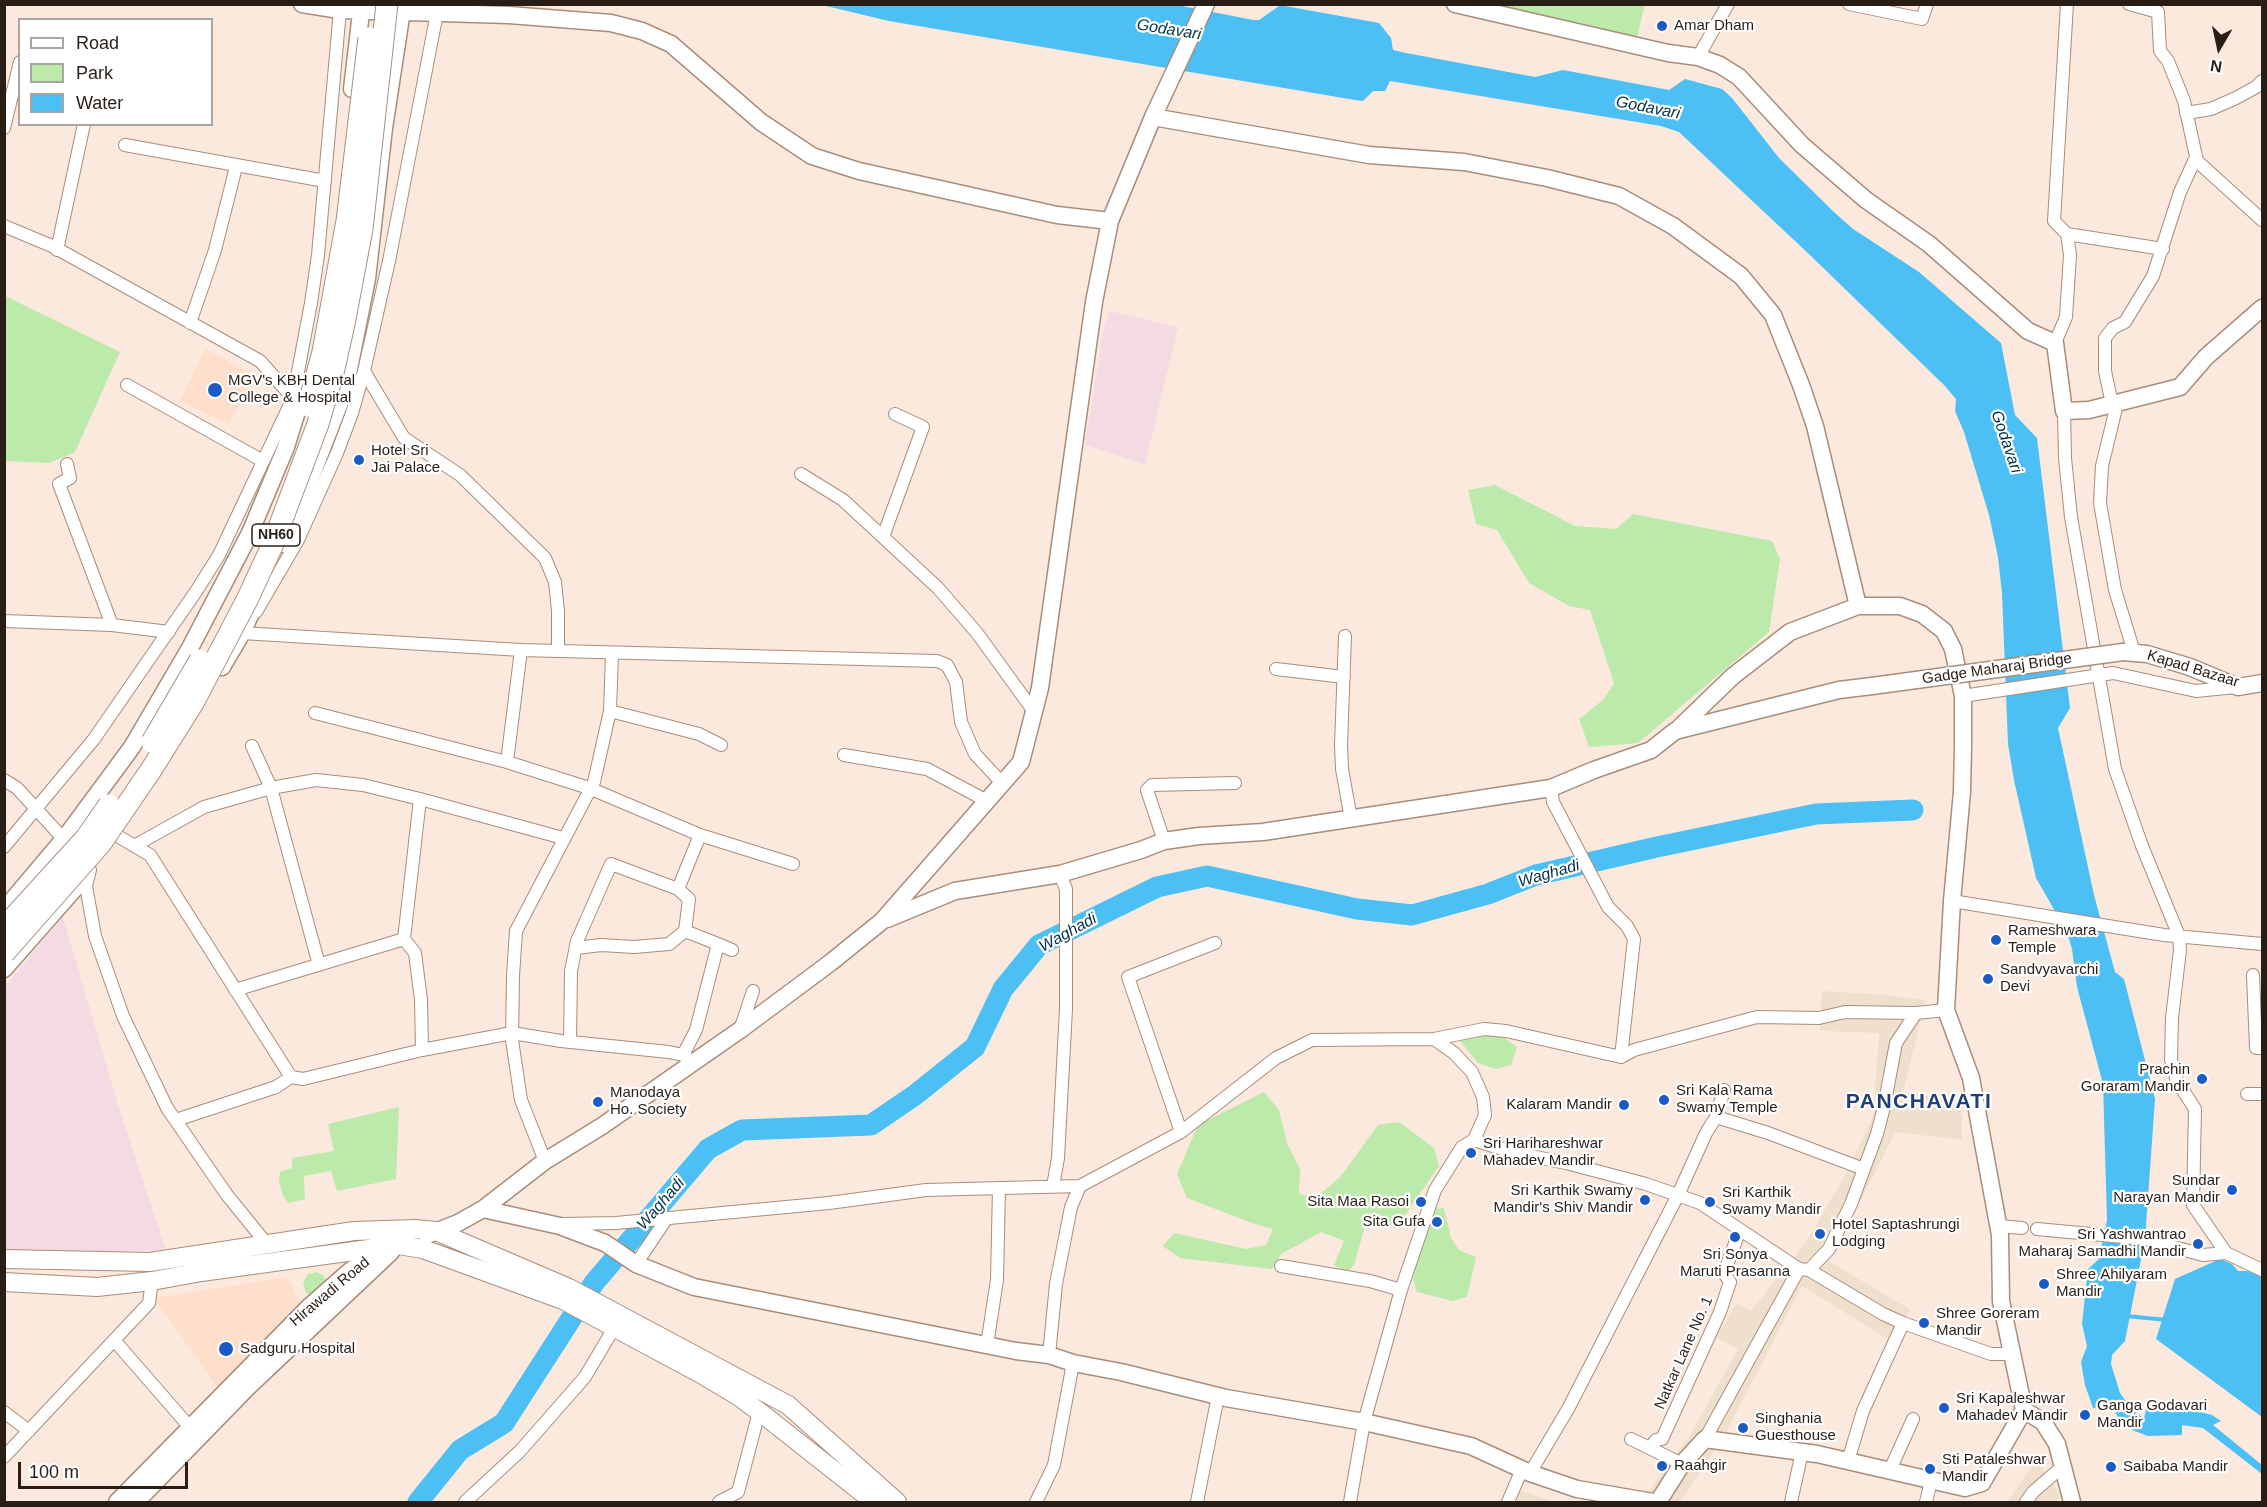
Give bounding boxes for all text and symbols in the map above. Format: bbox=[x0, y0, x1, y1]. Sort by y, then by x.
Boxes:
water label: Godavari bbox=[1135, 15, 1203, 45]
place label: Amar Dham bbox=[1674, 17, 1754, 35]
legend bbox=[18, 18, 213, 126]
north arrow bbox=[2189, 18, 2249, 78]
marker: Amar Dham bbox=[1655, 19, 1669, 33]
text: Road bbox=[76, 33, 119, 53]
text: N bbox=[2209, 57, 2223, 76]
text: Park bbox=[76, 63, 113, 83]
water label: Godavari bbox=[1614, 92, 1682, 124]
text: Water bbox=[76, 93, 123, 113]
place label: MGV's KBH Dental College & Hospital bbox=[228, 372, 355, 407]
marker: MGV's KBH Dental College & Hospital bbox=[206, 381, 224, 399]
water label: Godavari bbox=[1986, 408, 2026, 476]
place label: Hotel Sri Jai Palace bbox=[371, 442, 440, 477]
marker: Hotel Sri Jai Palace bbox=[352, 453, 366, 467]
road number: NH60 bbox=[252, 524, 300, 546]
street label: Kapad Bazaar bbox=[2145, 646, 2241, 692]
street label: Gadge Maharaj Bridge bbox=[1921, 650, 2073, 688]
water label: Waghadi bbox=[1516, 856, 1582, 892]
water label: Waghadi bbox=[1036, 909, 1100, 957]
place label: Rameshwara Temple bbox=[2008, 922, 2096, 957]
marker: Rameshwara Temple bbox=[1989, 933, 2003, 947]
place label: Sandvyavarchi Devi bbox=[2000, 961, 2098, 996]
marker: Sandvyavarchi Devi bbox=[1981, 972, 1995, 986]
place label: Prachin Goraram Mandir bbox=[2081, 1061, 2190, 1096]
marker: Prachin Goraram Mandir bbox=[2195, 1072, 2209, 1086]
place label: Sri Kala Rama Swamy Temple bbox=[1676, 1082, 1778, 1117]
place label: Manodaya Ho. Society bbox=[610, 1084, 687, 1119]
district label: PANCHAVATI bbox=[1846, 1089, 1992, 1115]
marker: Sri Kala Rama Swamy Temple bbox=[1657, 1093, 1671, 1107]
marker: Manodaya Ho. Society bbox=[591, 1095, 605, 1109]
place label: Kalaram Mandir bbox=[1506, 1096, 1612, 1114]
marker: Kalaram Mandir bbox=[1617, 1098, 1631, 1112]
place label: Sri Harihareshwar Mahadev Mandir bbox=[1483, 1135, 1603, 1170]
marker: Sri Harihareshwar Mahadev Mandir bbox=[1464, 1146, 1478, 1160]
place label: Sundar Narayan Mandir bbox=[2113, 1172, 2220, 1207]
water label: Waghadi bbox=[633, 1174, 689, 1234]
place label: Sri Karthik Swamy Mandir's Shiv Mandir bbox=[1493, 1182, 1633, 1217]
marker: Sundar Narayan Mandir bbox=[2225, 1183, 2239, 1197]
place label: Sri Karthik Swamy Mandir bbox=[1722, 1184, 1821, 1219]
place label: Sita Maa Rasoi bbox=[1307, 1193, 1409, 1211]
marker: Sri Karthik Swamy Mandir's Shiv Mandir bbox=[1638, 1193, 1652, 1207]
marker: Sita Maa Rasoi bbox=[1414, 1195, 1428, 1209]
marker: Sri Karthik Swamy Mandir bbox=[1703, 1195, 1717, 1209]
place label: Sita Gufa bbox=[1362, 1213, 1425, 1231]
marker: Sita Gufa bbox=[1430, 1215, 1444, 1229]
place label: Hotel Saptashrungi Lodging bbox=[1832, 1216, 1960, 1251]
place label: Sri Yashwantrao Maharaj Samadhi Mandir bbox=[2018, 1226, 2186, 1261]
marker: Hotel Saptashrungi Lodging bbox=[1813, 1227, 1827, 1241]
marker: Sri Sonya Maruti Prasanna bbox=[1728, 1230, 1742, 1244]
marker: Sri Yashwantrao Maharaj Samadhi Mandir bbox=[2191, 1237, 2205, 1251]
place label: Sri Sonya Maruti Prasanna bbox=[1680, 1246, 1790, 1281]
street label: Hirawadi Road bbox=[287, 1253, 373, 1331]
place label: Shree Ahilyaram Mandir bbox=[2056, 1266, 2167, 1301]
marker: Shree Ahilyaram Mandir bbox=[2037, 1277, 2051, 1291]
street label: Natkar Lane No. 1 bbox=[1651, 1294, 1717, 1412]
place label: Shree Goreram Mandir bbox=[1936, 1305, 2039, 1340]
marker: Shree Goreram Mandir bbox=[1917, 1316, 1931, 1330]
marker: Sadguru Hospital bbox=[217, 1340, 235, 1358]
place label: Sadguru Hospital bbox=[240, 1340, 355, 1358]
place label: Sri Kapaleshwar Mahadev Mandir bbox=[1956, 1390, 2068, 1425]
place label: Ganga Godavari Mandir bbox=[2097, 1397, 2207, 1432]
marker: Sri Kapaleshwar Mahadev Mandir bbox=[1937, 1401, 1951, 1415]
marker: Ganga Godavari Mandir bbox=[2078, 1408, 2092, 1422]
place label: Singhania Guesthouse bbox=[1755, 1410, 1836, 1445]
marker: Singhania Guesthouse bbox=[1736, 1421, 1750, 1435]
scale bar bbox=[21, 1450, 190, 1488]
place label: Sti Pataleshwar Mandir bbox=[1942, 1451, 2046, 1486]
place label: Raahgir bbox=[1674, 1457, 1727, 1475]
place label: Saibaba Mandir bbox=[2123, 1458, 2228, 1476]
marker: Raahgir bbox=[1655, 1459, 1669, 1473]
marker: Saibaba Mandir bbox=[2104, 1460, 2118, 1474]
text: 100 m bbox=[29, 1462, 79, 1482]
marker: Sti Pataleshwar Mandir bbox=[1923, 1462, 1937, 1476]

